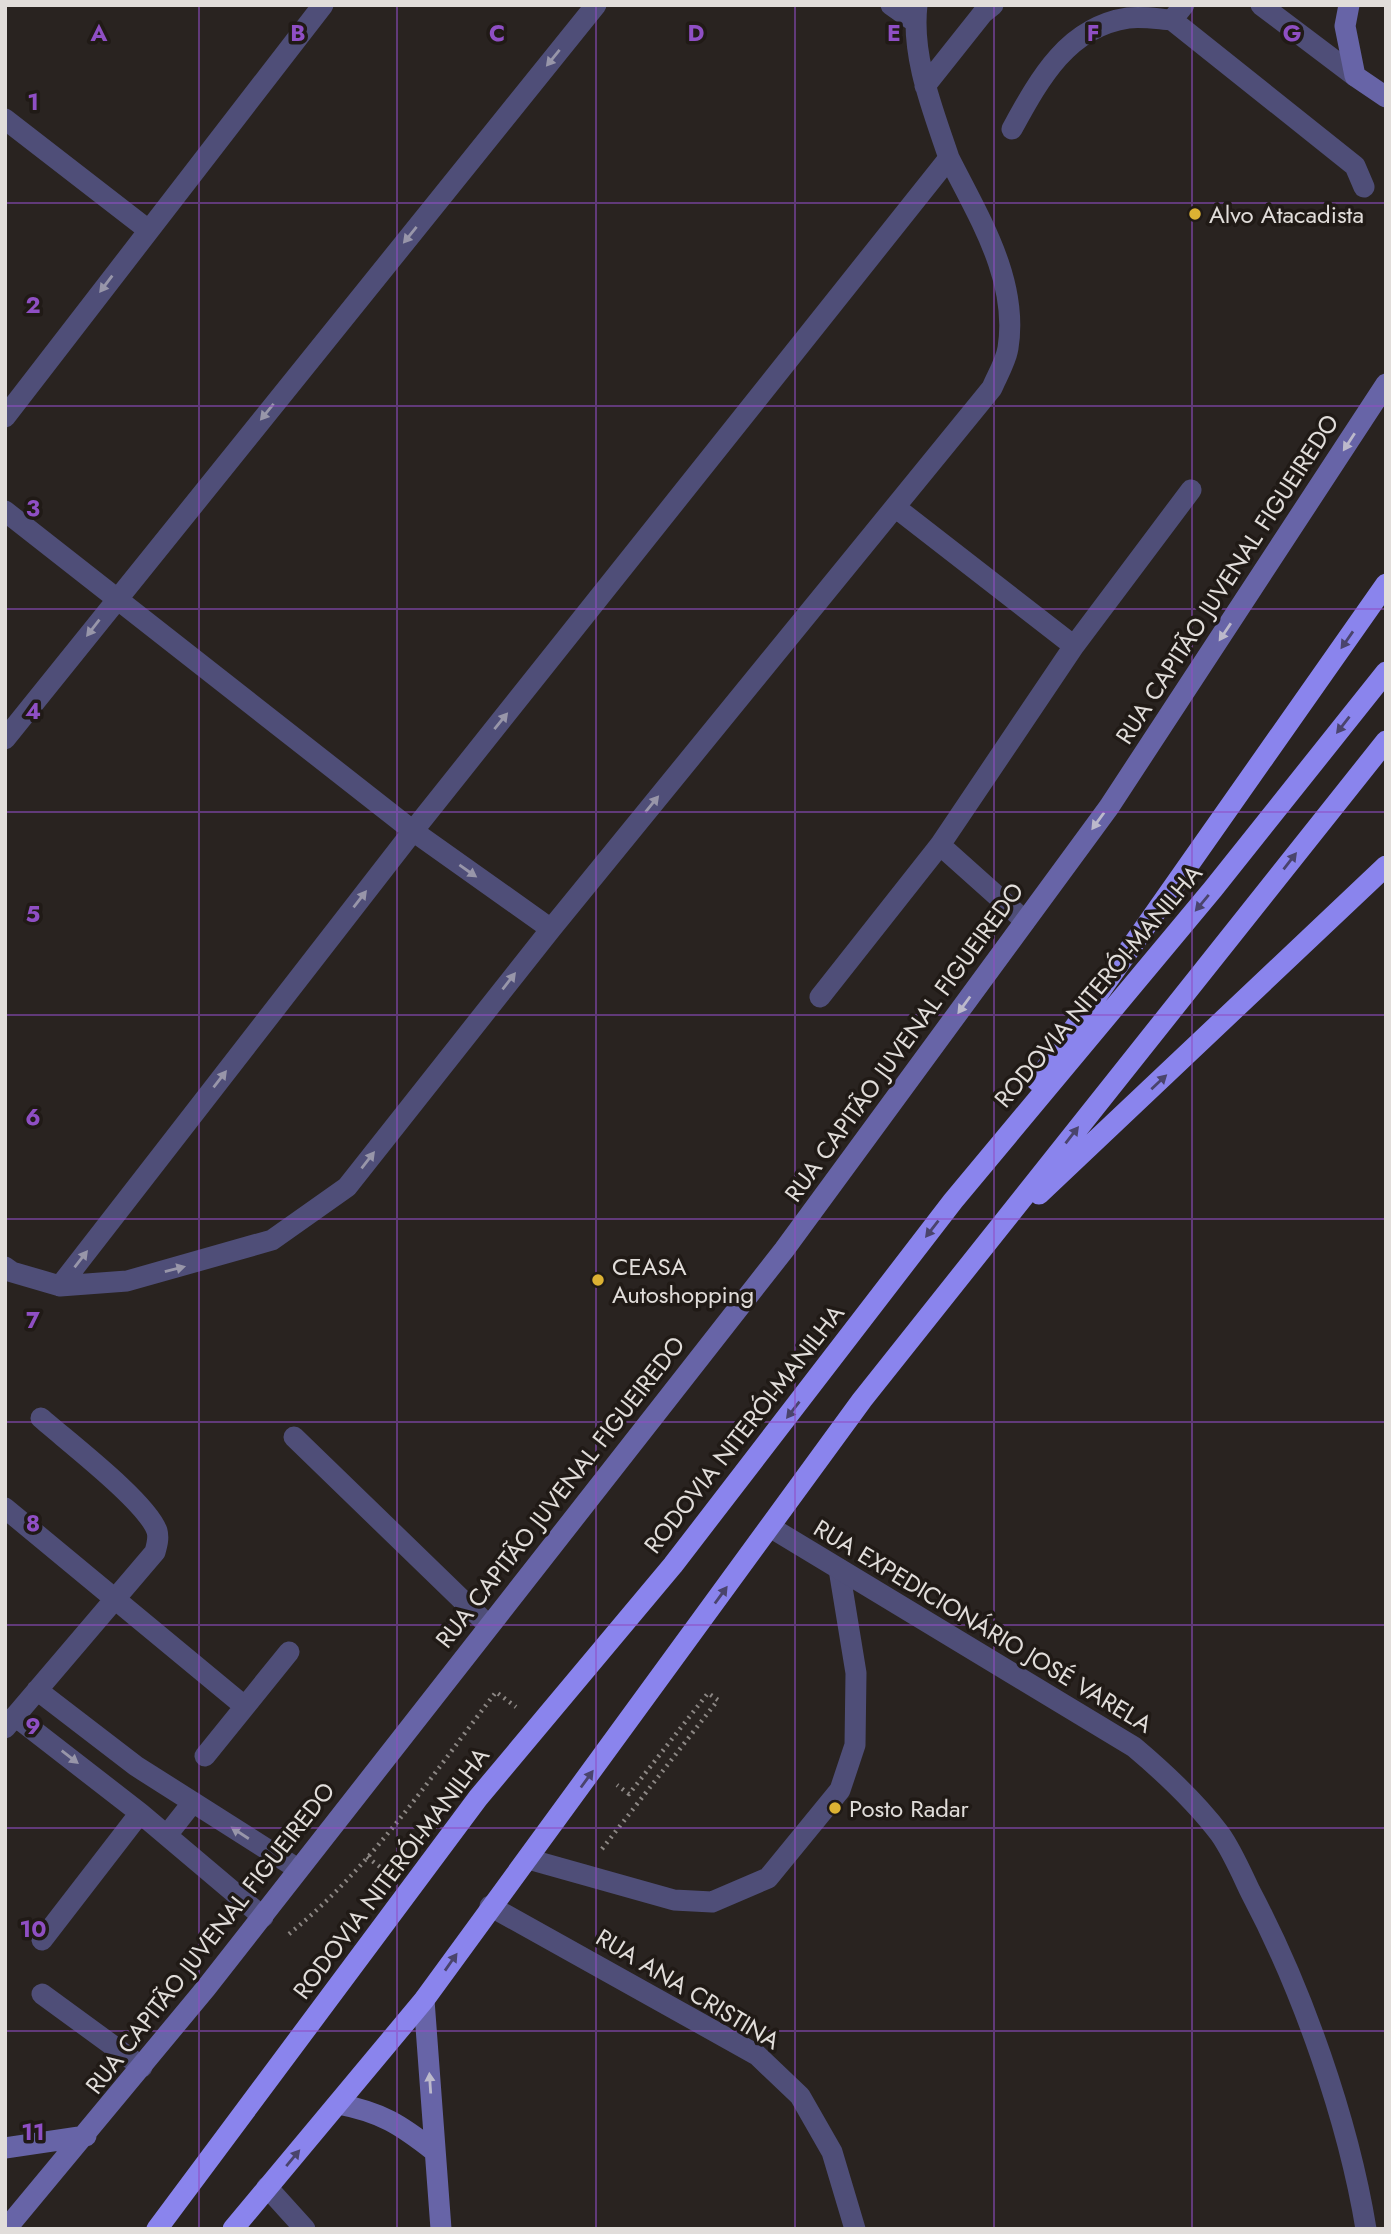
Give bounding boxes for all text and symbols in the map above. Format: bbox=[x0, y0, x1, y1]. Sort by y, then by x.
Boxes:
text: A bbox=[90, 16, 108, 50]
text: B bbox=[290, 16, 306, 50]
text: C bbox=[489, 16, 505, 50]
text: D bbox=[688, 16, 705, 50]
text: E bbox=[887, 16, 901, 50]
text: F bbox=[1087, 16, 1099, 50]
text: G bbox=[1283, 16, 1301, 50]
one-way arrow bbox=[545, 49, 560, 67]
text: 1 bbox=[27, 85, 39, 119]
place label: Alvo Atacadista bbox=[1209, 197, 1364, 232]
marker: Alvo Atacadista bbox=[1187, 206, 1203, 222]
one-way arrow bbox=[402, 226, 417, 244]
one-way arrow bbox=[99, 275, 113, 293]
text: 2 bbox=[25, 288, 41, 322]
one-way arrow bbox=[259, 403, 274, 421]
street label: RUA CAPITÃO JUVENAL FIGUEIREDO bbox=[1107, 407, 1347, 751]
one-way arrow bbox=[1343, 432, 1356, 451]
text: 3 bbox=[26, 491, 40, 525]
one-way arrow bbox=[86, 618, 101, 636]
one-way arrow bbox=[1218, 623, 1232, 641]
one-way arrow bbox=[1340, 631, 1354, 649]
text: 4 bbox=[25, 694, 41, 728]
one-way arrow bbox=[493, 712, 508, 730]
one-way arrow bbox=[1336, 716, 1351, 734]
one-way arrow bbox=[645, 796, 660, 814]
one-way arrow bbox=[1091, 812, 1105, 830]
one-way arrow bbox=[1282, 853, 1297, 870]
street label: RODOVIA NITERÓI-MANILHA bbox=[986, 857, 1210, 1115]
one-way arrow bbox=[459, 863, 477, 877]
street label: RUA CAPITÃO JUVENAL FIGUEIREDO bbox=[776, 875, 1032, 1209]
one-way arrow bbox=[352, 891, 367, 909]
one-way arrow bbox=[1194, 894, 1209, 912]
text: 5 bbox=[26, 897, 40, 931]
one-way arrow bbox=[502, 973, 517, 991]
one-way arrow bbox=[957, 996, 971, 1014]
one-way arrow bbox=[213, 1070, 227, 1088]
one-way arrow bbox=[1150, 1074, 1167, 1090]
text: 6 bbox=[25, 1100, 41, 1134]
one-way arrow bbox=[1065, 1127, 1080, 1145]
one-way arrow bbox=[361, 1151, 376, 1169]
one-way arrow bbox=[924, 1220, 939, 1238]
place label: CEASA Autoshopping bbox=[612, 1249, 754, 1312]
one-way arrow bbox=[73, 1250, 88, 1268]
one-way arrow bbox=[164, 1263, 186, 1274]
marker: CEASA Autoshopping bbox=[590, 1272, 606, 1288]
street label: RODOVIA NITERÓI-MANILHA bbox=[636, 1297, 853, 1561]
text: 7 bbox=[26, 1303, 40, 1337]
street label: RUA CAPITÃO JUVENAL FIGUEIREDO bbox=[427, 1329, 693, 1655]
one-way arrow bbox=[785, 1400, 800, 1418]
text: 8 bbox=[26, 1506, 40, 1540]
street label: RUA EXPEDICIONÁRIO JOSÉ VARELA bbox=[807, 1511, 1159, 1741]
one-way arrow bbox=[713, 1586, 727, 1604]
text: 9 bbox=[25, 1709, 41, 1743]
street label: RODOVIA NITERÓI-MANILHA bbox=[285, 1740, 498, 2006]
one-way arrow bbox=[60, 1749, 78, 1764]
one-way arrow bbox=[579, 1770, 593, 1788]
street label: RUA CAPITÃO JUVENAL FIGUEIREDO bbox=[77, 1775, 343, 2101]
place label: Posto Radar bbox=[849, 1791, 969, 1826]
marker: Posto Radar bbox=[827, 1800, 843, 1816]
one-way arrow bbox=[230, 1826, 250, 1839]
text: 10 bbox=[20, 1912, 46, 1946]
street label: RUA ANA CRISTINA bbox=[589, 1920, 787, 2058]
one-way arrow bbox=[444, 1953, 458, 1971]
one-way arrow bbox=[424, 2072, 435, 2094]
text: 11 bbox=[21, 2115, 45, 2149]
one-way arrow bbox=[285, 2149, 300, 2166]

